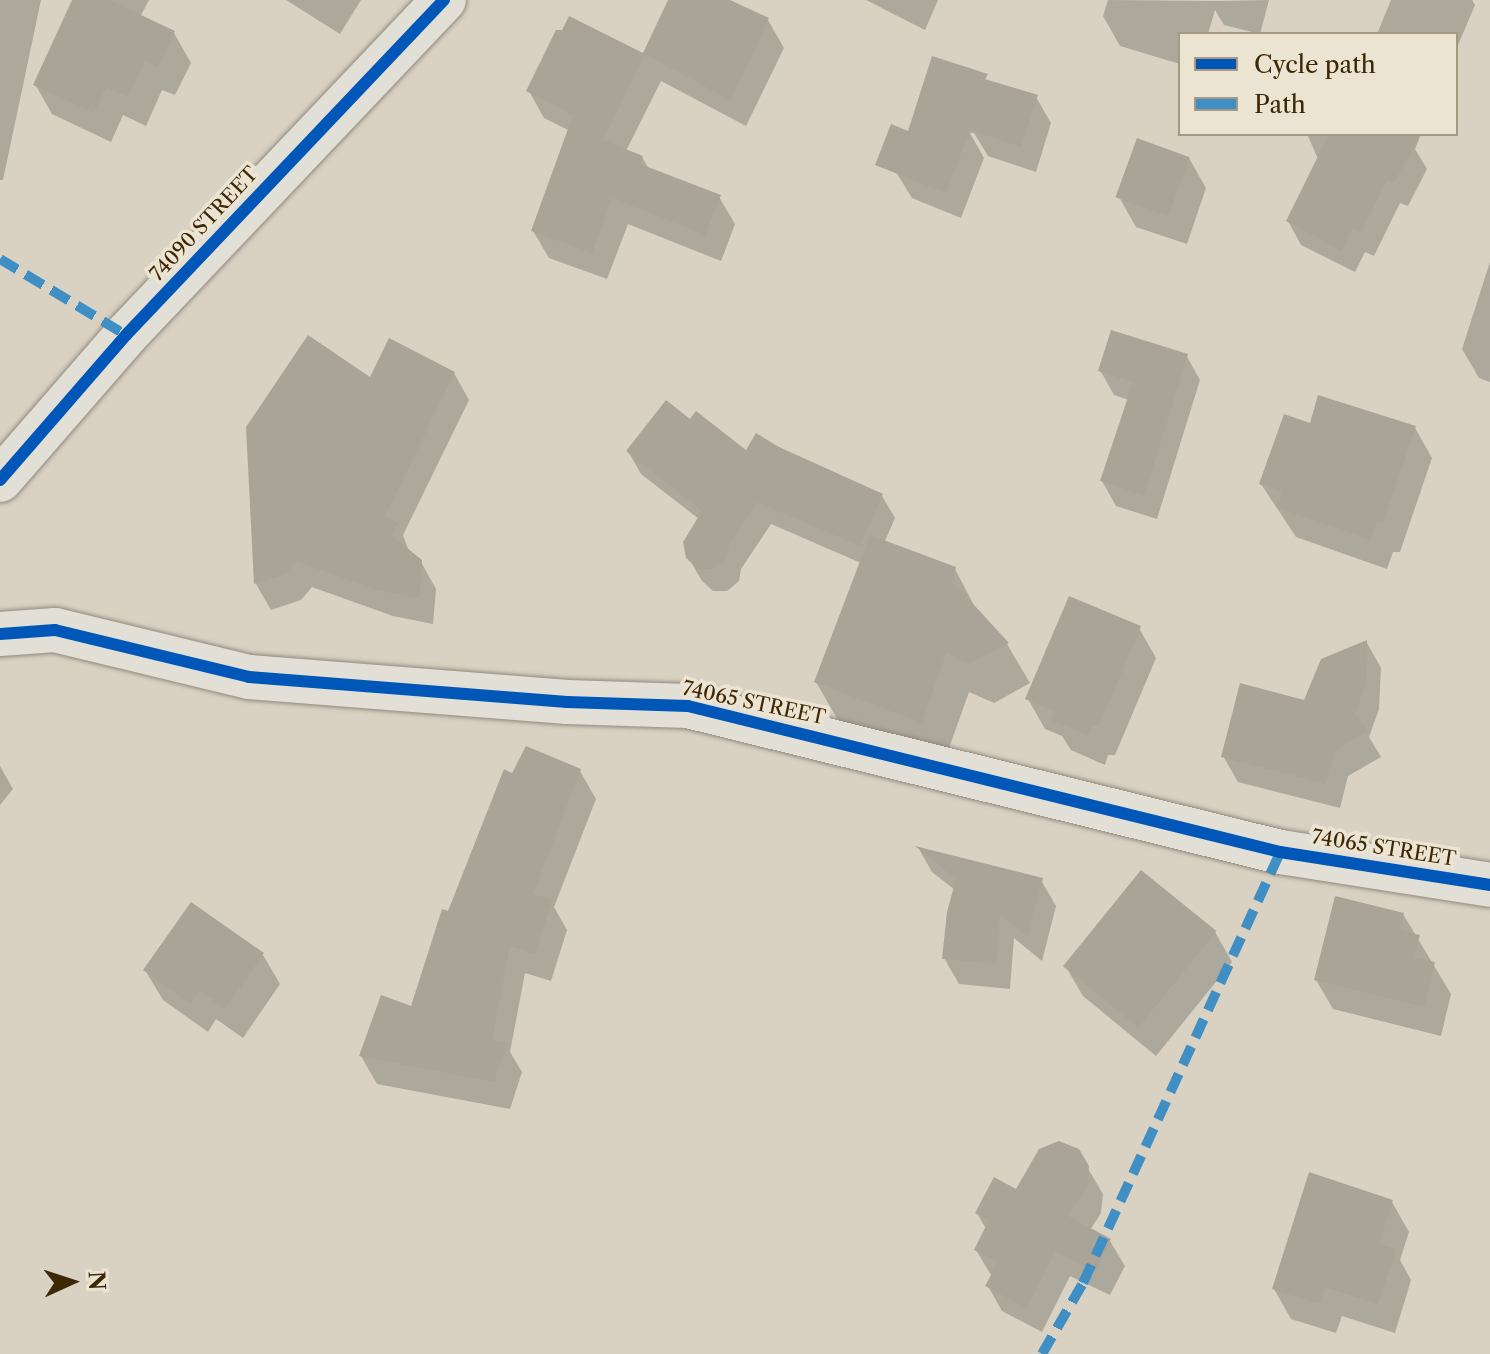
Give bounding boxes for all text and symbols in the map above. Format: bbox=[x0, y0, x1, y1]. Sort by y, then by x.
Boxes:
legend bbox=[1178, 32, 1458, 136]
text: Cycle path bbox=[1254, 50, 1376, 79]
text: Path bbox=[1254, 90, 1306, 119]
street label: 74090 STREET bbox=[145, 162, 263, 286]
street label: 74065 STREET bbox=[680, 676, 828, 730]
street label: 74065 STREET bbox=[1310, 825, 1458, 871]
north arrow bbox=[32, 1242, 112, 1322]
text: N bbox=[82, 1270, 110, 1291]

